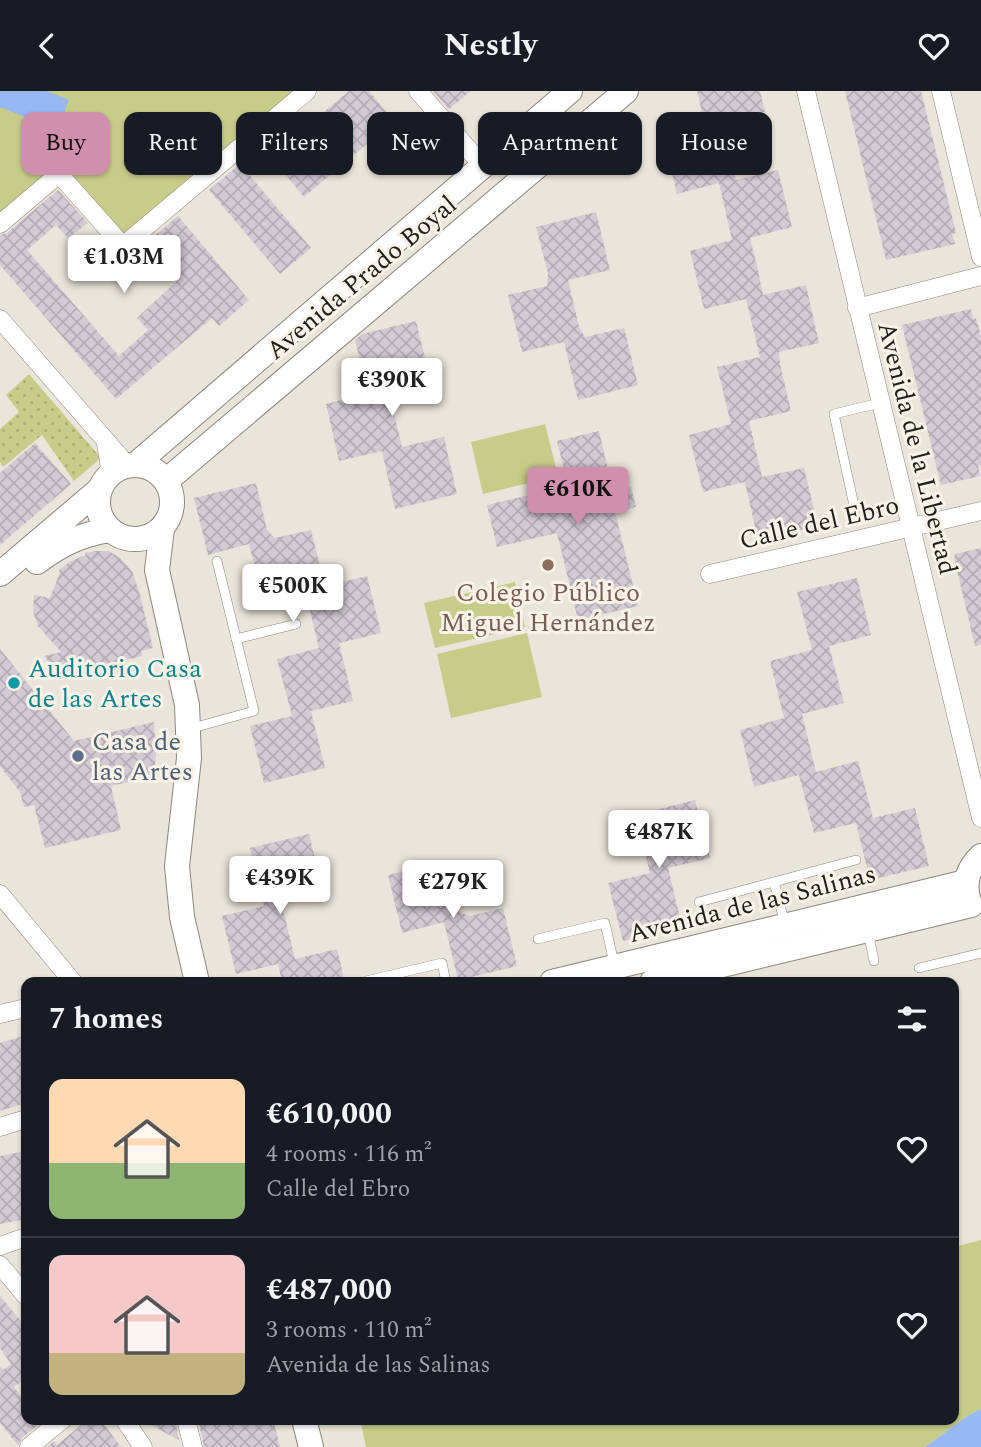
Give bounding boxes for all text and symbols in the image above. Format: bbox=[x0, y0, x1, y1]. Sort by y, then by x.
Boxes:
text: Nestly bbox=[444, 21, 537, 70]
icon: back bbox=[28, 27, 66, 65]
icon: heart bbox=[915, 27, 953, 65]
chip: Buy bbox=[21, 112, 110, 175]
chip: Rent bbox=[124, 112, 222, 175]
chip: Filters bbox=[236, 112, 353, 175]
chip: New bbox=[367, 112, 464, 175]
chip: Apartment bbox=[478, 112, 642, 175]
chip: House bbox=[656, 112, 772, 175]
street label: Avenida Prado Boyal bbox=[257, 186, 466, 370]
pin: €1.03M bbox=[67, 235, 181, 295]
text: €1.03M bbox=[84, 240, 164, 275]
street label: Avenida de la Libertad bbox=[866, 318, 968, 579]
pin: €390K bbox=[343, 359, 441, 418]
text: €390K bbox=[357, 363, 427, 398]
pin: €610K bbox=[529, 467, 627, 527]
text: €610K bbox=[543, 472, 613, 507]
street label: Calle del Ebro bbox=[735, 485, 903, 561]
marker: Colegio Público Miguel Hernández bbox=[540, 557, 556, 573]
pin: €500K bbox=[244, 565, 342, 624]
text: €500K bbox=[258, 569, 328, 604]
place label: Colegio Público Miguel Hernández bbox=[440, 573, 656, 643]
place label: Auditorio Casa de las Artes bbox=[28, 649, 202, 719]
marker: Auditorio Casa de las Artes bbox=[6, 675, 22, 691]
place label: Casa de las Artes bbox=[92, 722, 193, 792]
marker: Casa de las Artes bbox=[70, 748, 86, 764]
pin: €487K bbox=[610, 811, 708, 870]
text: €487K bbox=[624, 815, 694, 850]
street label: Avenida de las Salinas bbox=[624, 854, 880, 954]
pin: €439K bbox=[231, 857, 329, 916]
text: €439K bbox=[245, 861, 315, 896]
pin: €279K bbox=[404, 861, 502, 920]
text: €279K bbox=[418, 865, 488, 900]
text: 7 homes bbox=[49, 996, 163, 1042]
icon: filters bbox=[893, 1000, 931, 1038]
text: €610,000 bbox=[266, 1091, 392, 1137]
icon: home bbox=[105, 1107, 189, 1191]
icon: heart bbox=[893, 1130, 931, 1168]
text: 4 rooms · 116 m² bbox=[266, 1137, 432, 1172]
text: Calle del Ebro bbox=[266, 1172, 410, 1207]
text: €487,000 bbox=[266, 1267, 392, 1313]
icon: home bbox=[105, 1283, 189, 1367]
icon: heart bbox=[893, 1306, 931, 1344]
text: 3 rooms · 110 m² bbox=[266, 1313, 432, 1348]
text: Avenida de las Salinas bbox=[266, 1348, 490, 1383]

